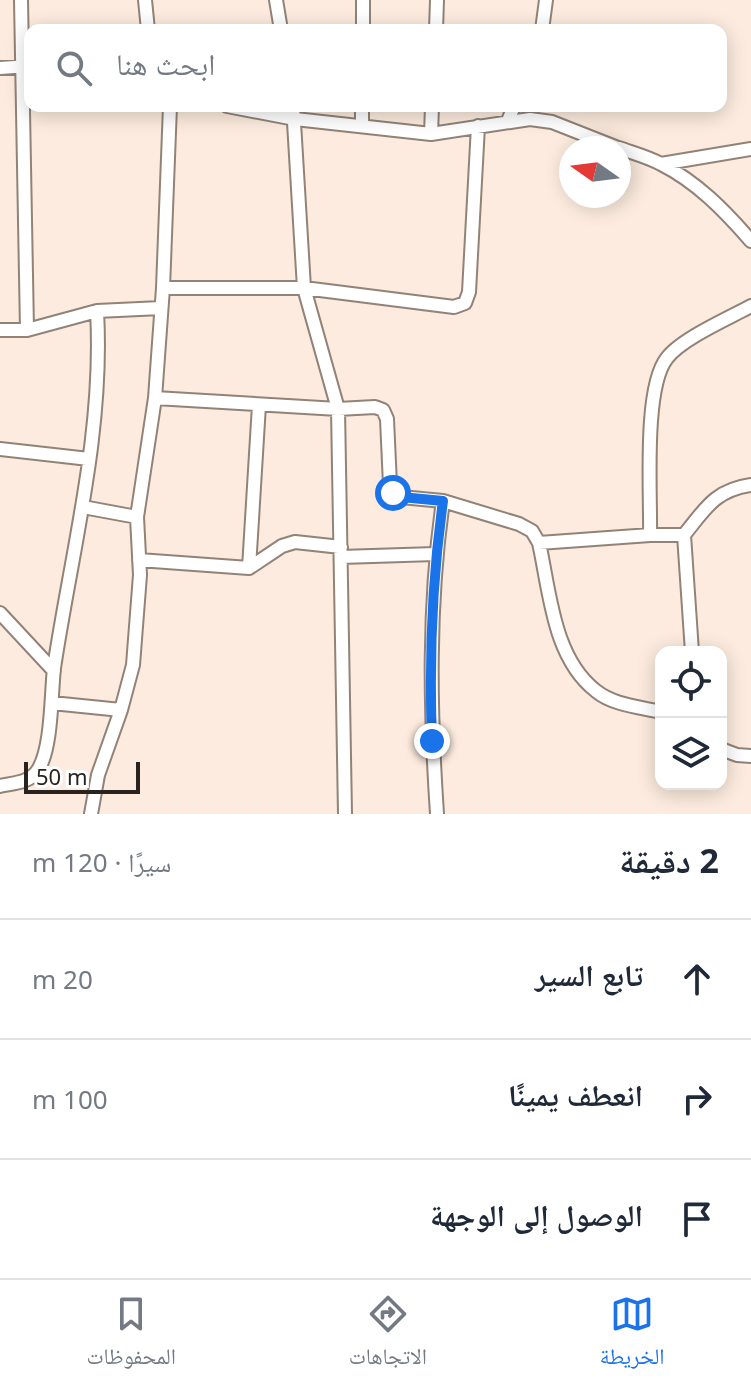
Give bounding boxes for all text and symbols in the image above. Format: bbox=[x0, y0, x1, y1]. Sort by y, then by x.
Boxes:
search box bbox=[24, 24, 727, 112]
text: ابحث هنا bbox=[116, 43, 215, 84]
icon: search bbox=[52, 46, 96, 90]
north arrow bbox=[559, 136, 631, 208]
route start bbox=[375, 475, 411, 511]
map controls bbox=[655, 646, 727, 790]
button: locate bbox=[655, 646, 727, 718]
button: layers bbox=[655, 718, 727, 790]
route end bbox=[414, 723, 450, 759]
scale bar bbox=[24, 758, 140, 794]
text: 50 m bbox=[36, 761, 87, 791]
text: 2 دقيقة bbox=[619, 837, 719, 883]
text: سيرًا · 120 m bbox=[32, 844, 171, 880]
text: تابع السير bbox=[535, 954, 643, 995]
icon: ahead bbox=[675, 957, 719, 1001]
text: 20 m bbox=[32, 961, 93, 997]
text: انعطف يمينًا bbox=[508, 1074, 643, 1115]
icon: right bbox=[675, 1077, 719, 1121]
text: 100 m bbox=[32, 1081, 108, 1117]
text: الوصول إلى الوجهة bbox=[430, 1194, 643, 1235]
icon: arrive bbox=[675, 1197, 719, 1241]
tab: المحفوظات bbox=[86, 1292, 176, 1378]
tab: الاتجاهات bbox=[349, 1292, 427, 1378]
tab: الخريطة bbox=[600, 1292, 665, 1378]

